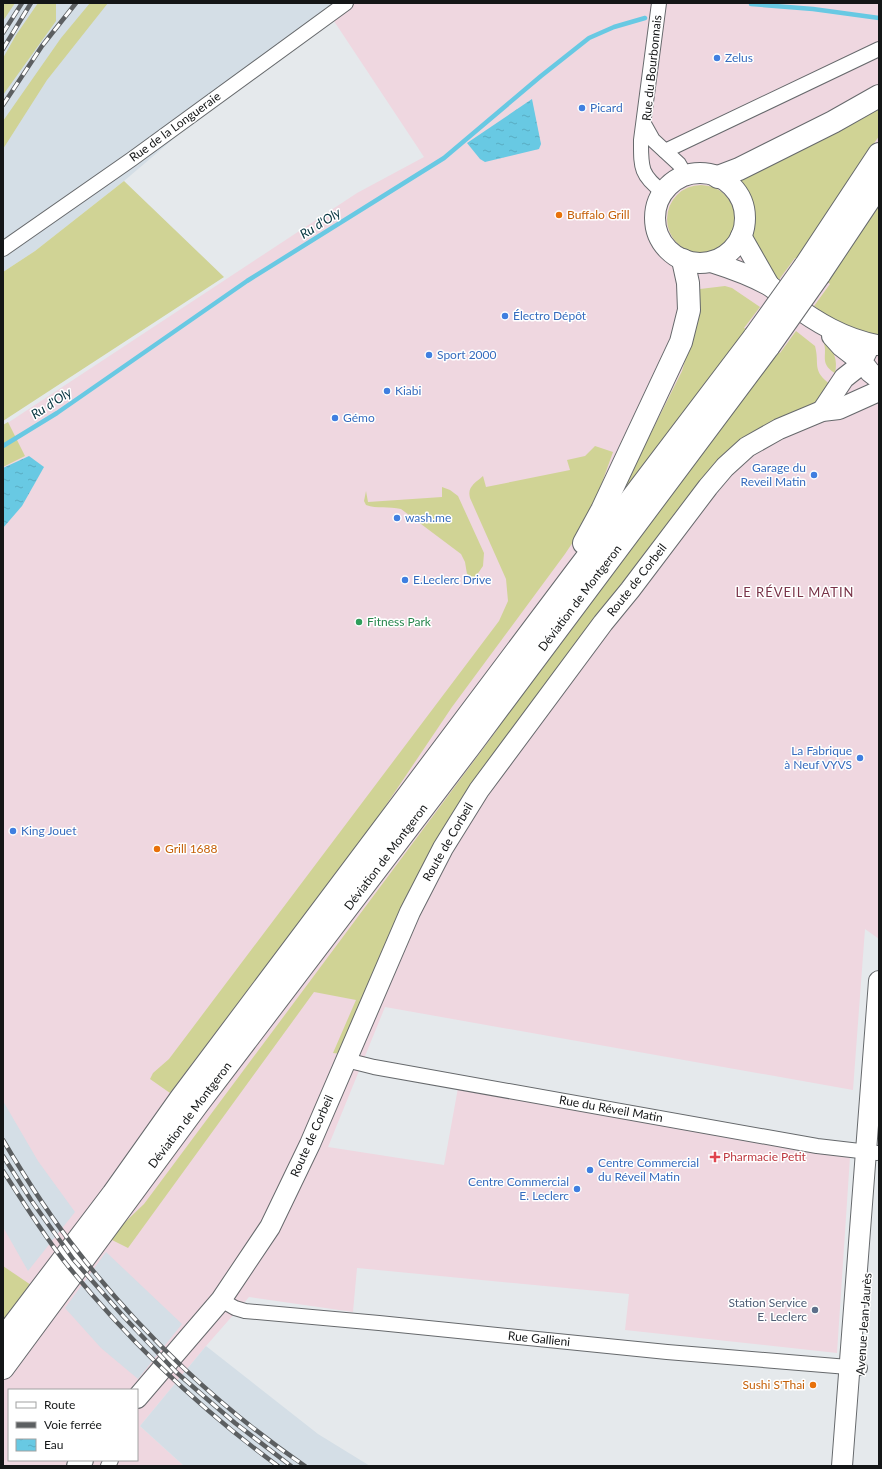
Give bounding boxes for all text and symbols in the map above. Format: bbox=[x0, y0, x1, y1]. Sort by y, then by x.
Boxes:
street label: Rue du Bourbonnais bbox=[638, 14, 665, 122]
place label: Zelus bbox=[725, 50, 753, 65]
marker: Zelus bbox=[712, 53, 722, 63]
street label: Rue de la Longueraie bbox=[126, 88, 223, 165]
place label: Picard bbox=[590, 100, 623, 115]
marker: Picard bbox=[577, 103, 587, 113]
water label: Ru d'Oly bbox=[297, 204, 344, 242]
place label: Buffalo Grill bbox=[567, 207, 630, 222]
marker: Buffalo Grill bbox=[554, 210, 564, 220]
place label: Électro Dépôt bbox=[513, 308, 587, 323]
marker: Électro Dépôt bbox=[500, 311, 510, 321]
place label: Sport 2000 bbox=[437, 347, 497, 362]
marker: Sport 2000 bbox=[424, 350, 434, 360]
place label: Kiabi bbox=[395, 383, 422, 398]
water label: Ru d'Oly bbox=[28, 384, 75, 422]
marker: Kiabi bbox=[382, 386, 392, 396]
place label: Gémo bbox=[343, 410, 375, 425]
marker: Gémo bbox=[330, 413, 340, 423]
place label: Garage du Reveil Matin bbox=[741, 460, 806, 489]
marker: Garage du Reveil Matin bbox=[809, 470, 819, 480]
place label: wash.me bbox=[405, 510, 451, 525]
marker: wash.me bbox=[392, 513, 402, 523]
street label: Route de Corbeil bbox=[604, 540, 670, 619]
street label: Déviation de Montgeron bbox=[535, 542, 624, 654]
place label: E.Leclerc Drive bbox=[413, 572, 491, 587]
marker: E.Leclerc Drive bbox=[400, 575, 410, 585]
district label: LE RÉVEIL MATIN bbox=[736, 584, 854, 600]
place label: Fitness Park bbox=[367, 614, 432, 629]
marker: Fitness Park bbox=[354, 617, 364, 627]
place label: La Fabrique à Neuf VYVS bbox=[784, 743, 852, 772]
marker: La Fabrique à Neuf VYVS bbox=[855, 753, 865, 763]
street label: Route de Corbeil bbox=[419, 800, 476, 884]
street label: Déviation de Montgeron bbox=[341, 801, 430, 913]
place label: King Jouet bbox=[21, 823, 77, 838]
marker: King Jouet bbox=[8, 826, 18, 836]
place label: Grill 1688 bbox=[165, 841, 218, 856]
marker: Grill 1688 bbox=[152, 844, 162, 854]
street label: Déviation de Montgeron bbox=[145, 1059, 234, 1171]
street label: Route de Corbeil bbox=[287, 1092, 336, 1179]
street label: Rue du Réveil Matin bbox=[558, 1092, 664, 1125]
place label: Pharmacie Petit bbox=[723, 1149, 807, 1164]
marker: Pharmacie Petit bbox=[710, 1152, 720, 1162]
place label: Centre Commercial du Réveil Matin bbox=[598, 1155, 699, 1184]
marker: Centre Commercial du Réveil Matin bbox=[585, 1165, 595, 1175]
place label: Centre Commercial E. Leclerc bbox=[468, 1174, 569, 1203]
marker: Centre Commercial E. Leclerc bbox=[572, 1184, 582, 1194]
street label: Avenue Jean Jaurès bbox=[852, 1272, 875, 1375]
place label: Station Service E. Leclerc bbox=[728, 1295, 807, 1324]
marker: Station Service E. Leclerc bbox=[810, 1305, 820, 1315]
street label: Rue Gallieni bbox=[507, 1328, 571, 1349]
place label: Sushi S'Thai bbox=[743, 1377, 805, 1392]
marker: Sushi S'Thai bbox=[808, 1380, 818, 1390]
legend bbox=[8, 1389, 138, 1461]
text: Route bbox=[44, 1397, 75, 1412]
text: Voie ferrée bbox=[44, 1417, 102, 1432]
text: Eau bbox=[44, 1437, 64, 1452]

